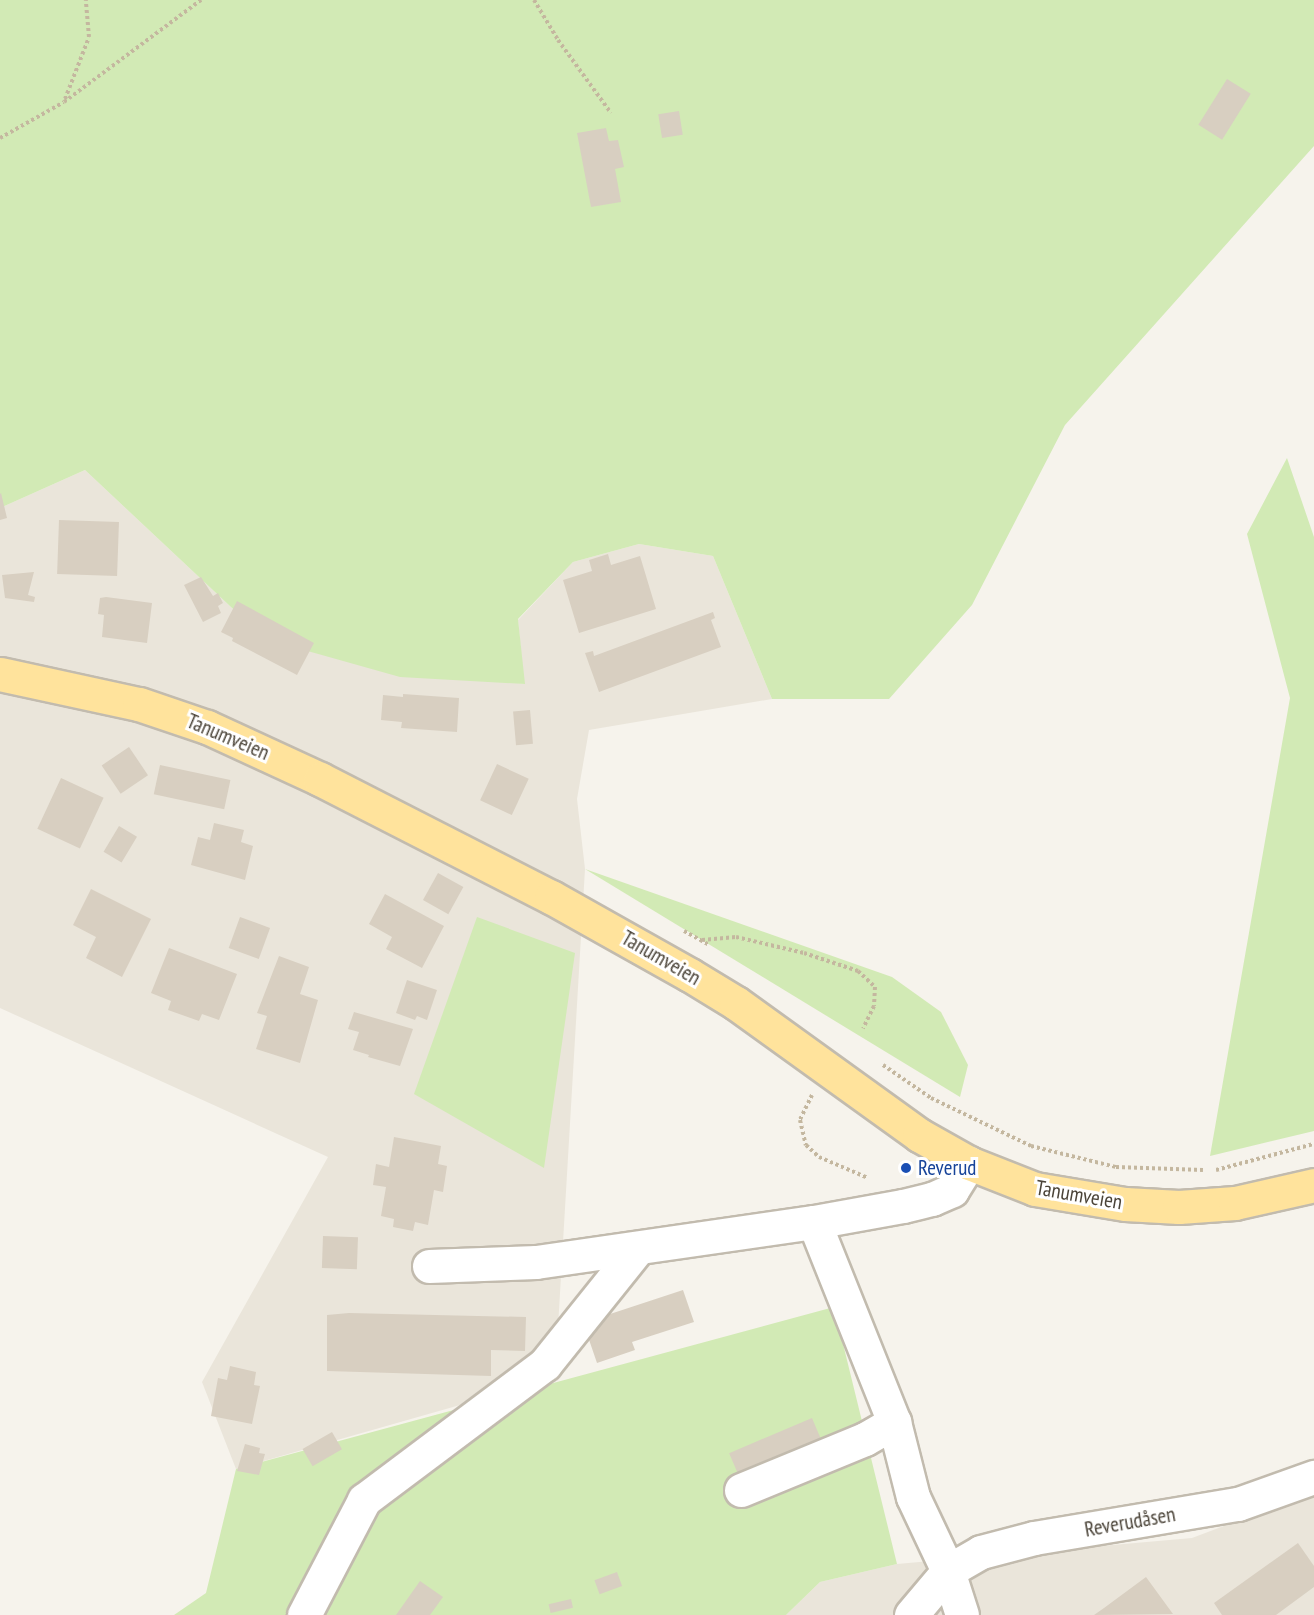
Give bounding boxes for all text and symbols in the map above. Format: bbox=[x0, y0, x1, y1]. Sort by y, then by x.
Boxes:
street label: Tanumveien bbox=[183, 708, 273, 766]
street label: Tanumveien bbox=[617, 925, 705, 991]
place label: Reverud bbox=[918, 1155, 976, 1181]
marker: Reverud bbox=[899, 1161, 913, 1175]
street label: Tanumveien bbox=[1034, 1175, 1124, 1215]
street label: Reverudåsen bbox=[1083, 1502, 1177, 1542]

